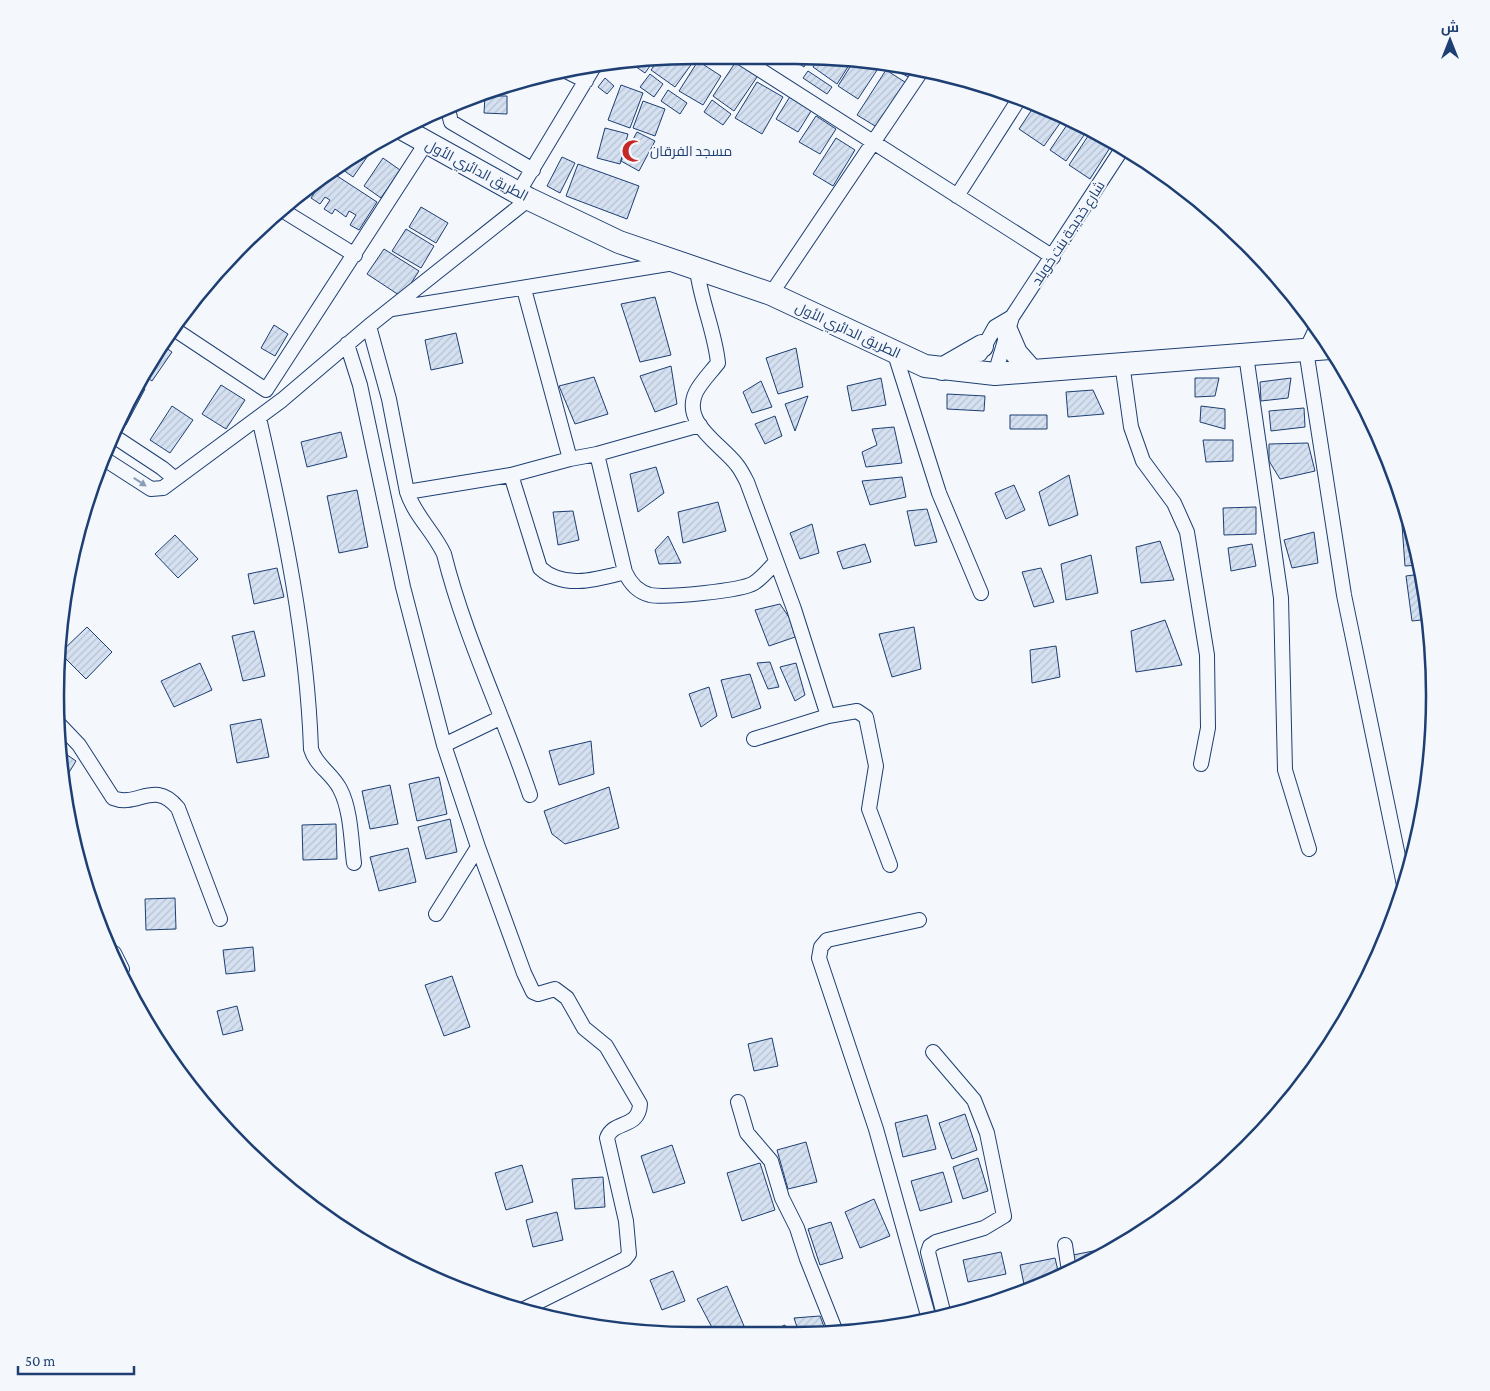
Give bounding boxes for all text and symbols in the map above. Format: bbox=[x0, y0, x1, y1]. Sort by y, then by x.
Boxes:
north arrow bbox=[1425, 15, 1475, 65]
text: ش bbox=[1441, 19, 1459, 36]
street label: الطريق الدائري الأول bbox=[421, 136, 531, 207]
mosque icon: مسجد الفرقان bbox=[620, 138, 646, 164]
place label: مسجد الفرقان bbox=[650, 143, 732, 159]
street label: شارع خديجة بنت خويلد bbox=[1028, 178, 1109, 289]
street label: الطريق الدائري الأول bbox=[791, 299, 903, 365]
one-way arrow bbox=[133, 477, 146, 487]
scale bar bbox=[18, 1344, 134, 1376]
text: 50 m bbox=[25, 1353, 55, 1369]

